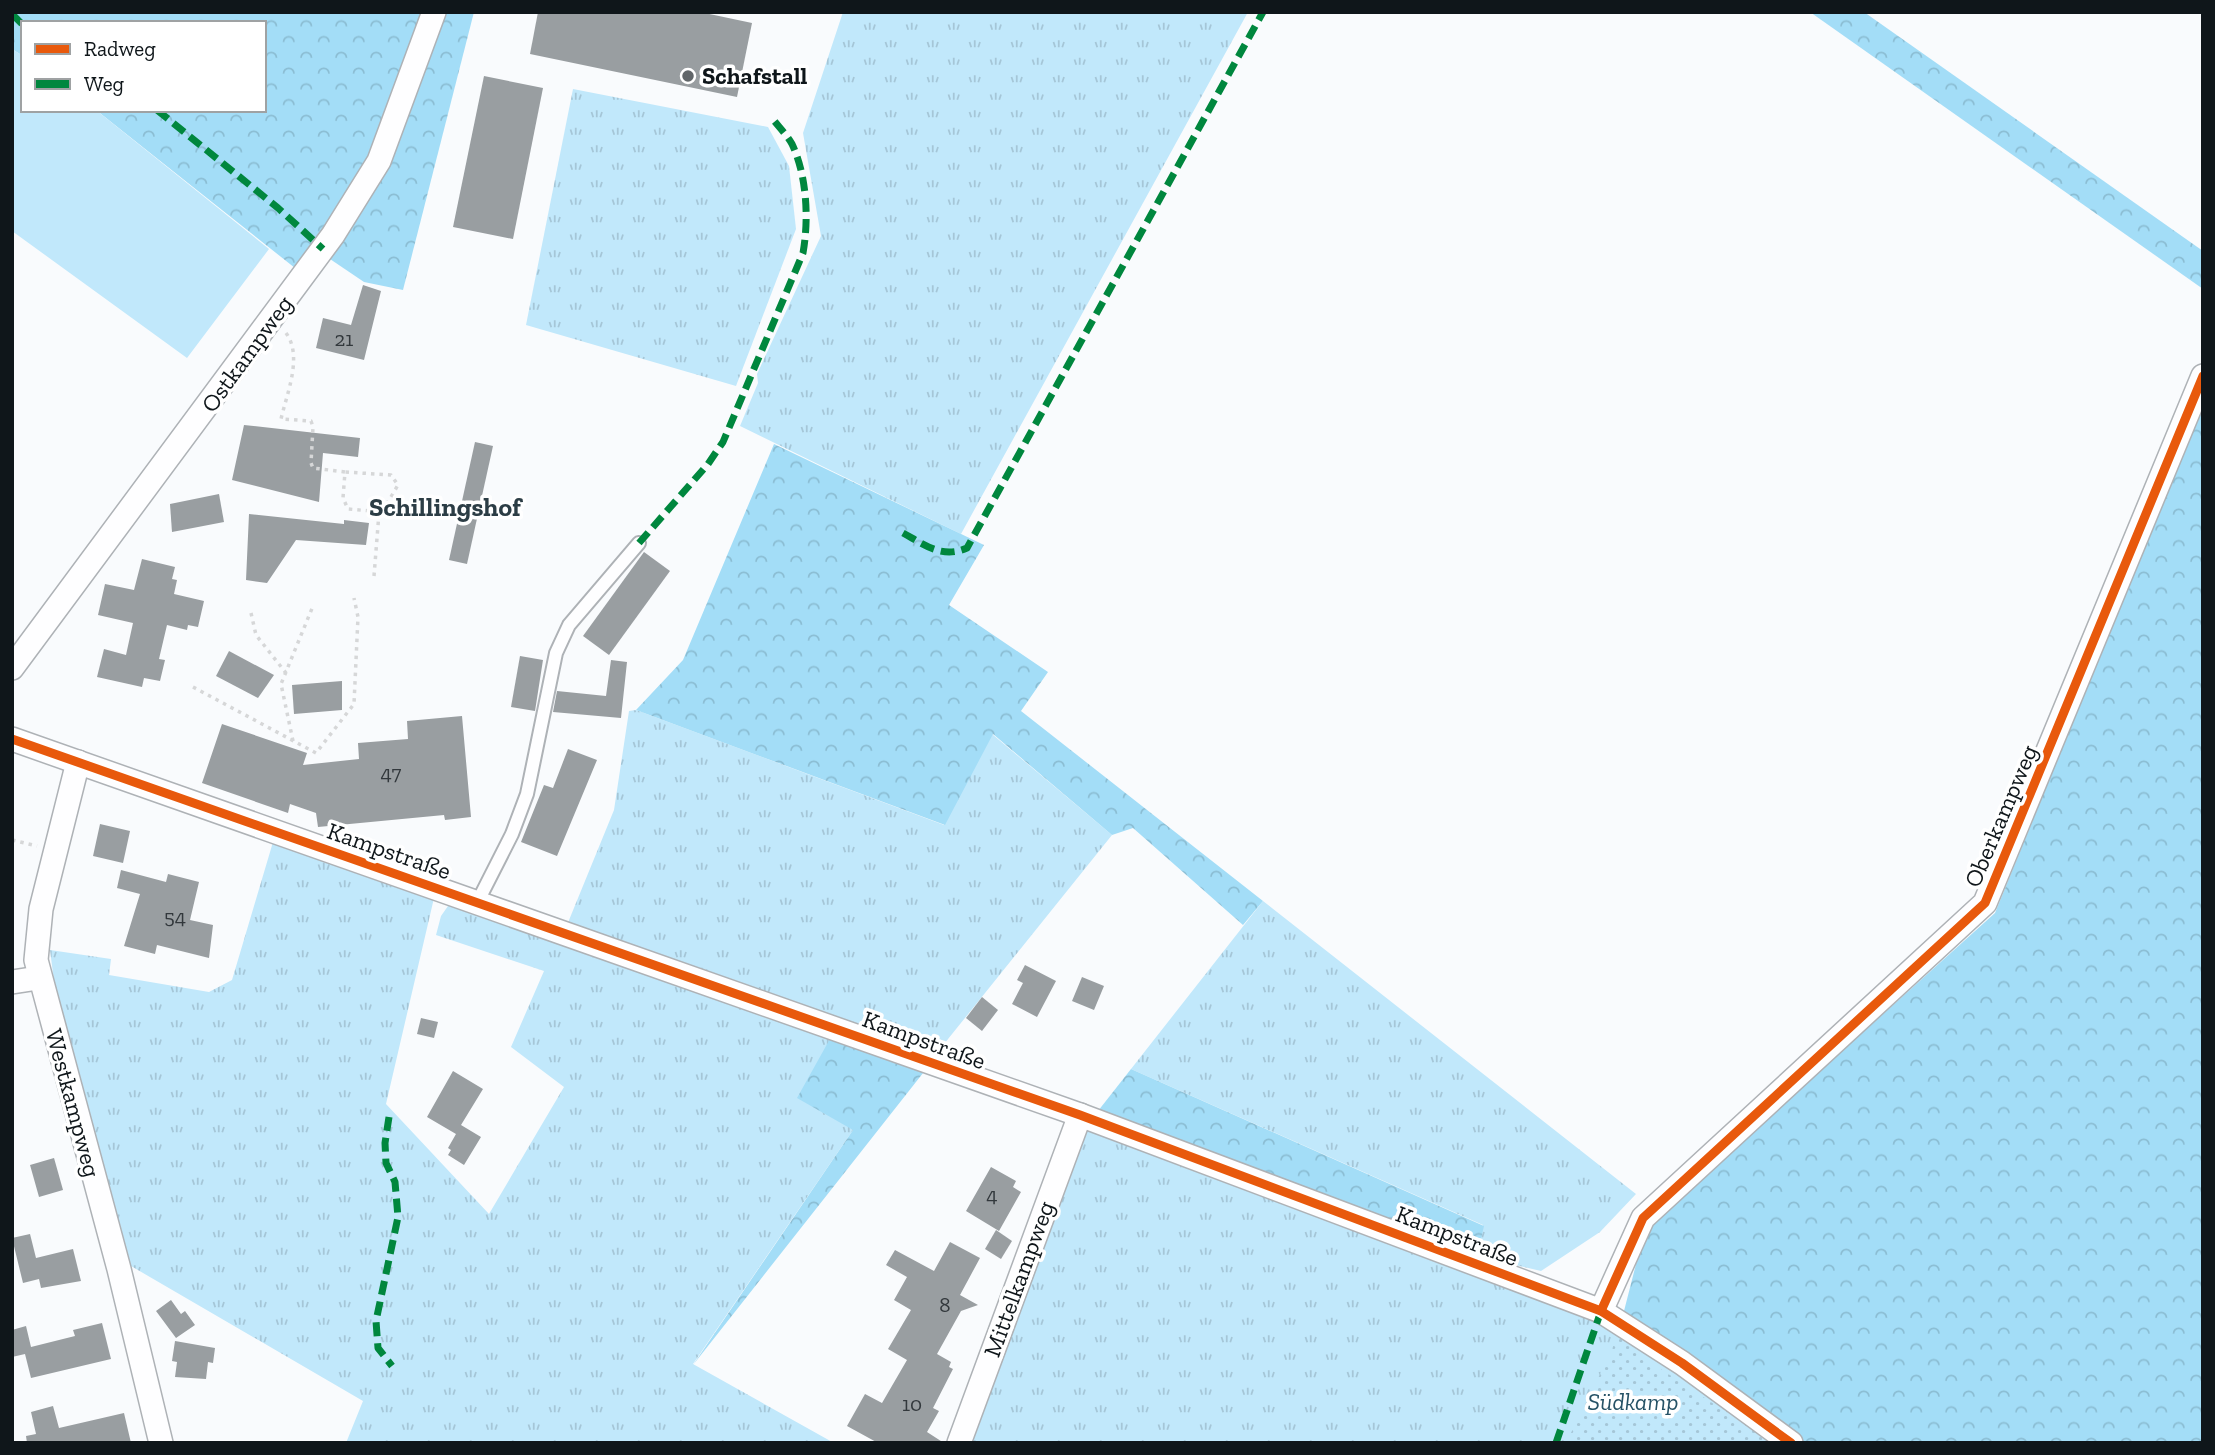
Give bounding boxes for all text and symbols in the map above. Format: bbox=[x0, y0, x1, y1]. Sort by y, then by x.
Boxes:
legend bbox=[21, 21, 266, 112]
text: Radweg bbox=[84, 36, 156, 61]
place label: Schafstall bbox=[702, 61, 808, 90]
marker: Schafstall bbox=[680, 68, 696, 84]
text: Weg bbox=[84, 71, 125, 96]
street label: Ostkampweg bbox=[195, 290, 299, 418]
house number: 21 bbox=[335, 326, 353, 351]
district label: Schillingshof bbox=[369, 491, 524, 523]
street label: Oberkampweg bbox=[1958, 740, 2044, 891]
house number: 47 bbox=[381, 760, 402, 785]
street label: Kampstraße bbox=[323, 816, 455, 885]
house number: 54 bbox=[164, 904, 186, 929]
street label: Kampstraße bbox=[859, 1004, 990, 1075]
street label: Westkampweg bbox=[40, 1026, 107, 1180]
house number: 4 bbox=[986, 1182, 998, 1207]
street label: Mittelkampweg bbox=[977, 1197, 1060, 1361]
street label: Kampstraße bbox=[1392, 1199, 1523, 1272]
house number: 8 bbox=[939, 1292, 951, 1317]
park label: Südkamp bbox=[1587, 1387, 1679, 1416]
house number: 10 bbox=[902, 1391, 922, 1416]

